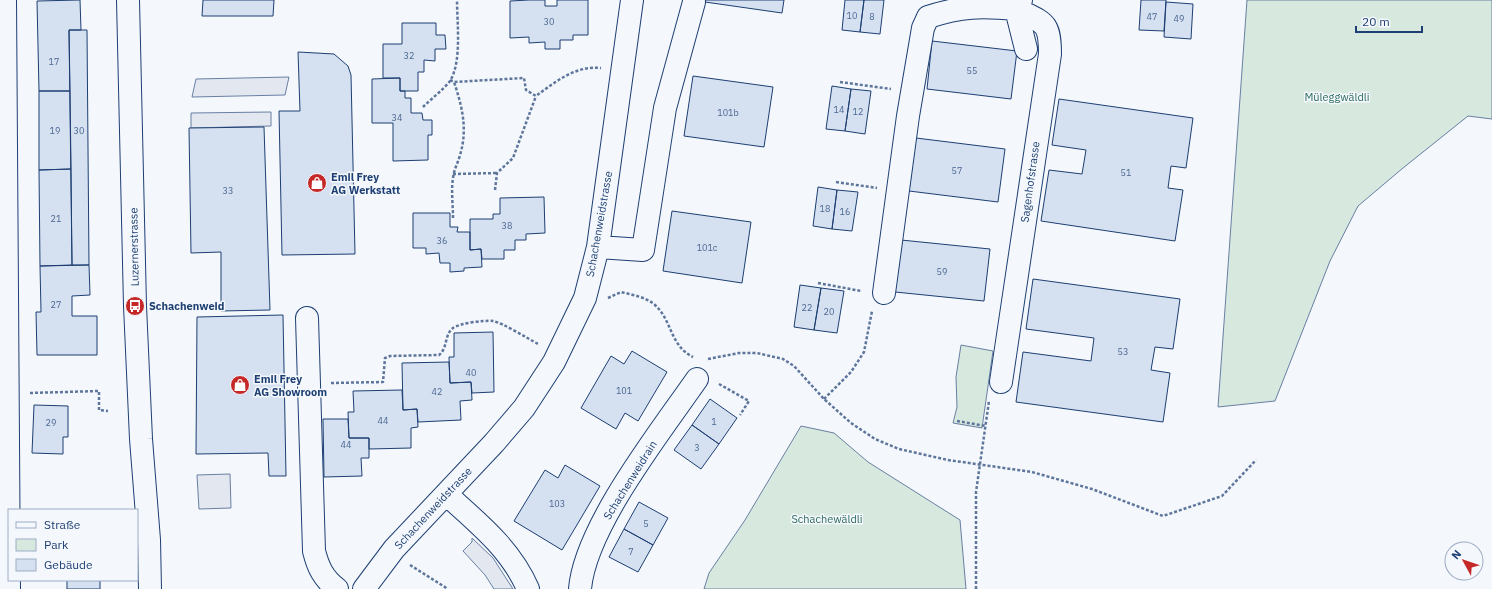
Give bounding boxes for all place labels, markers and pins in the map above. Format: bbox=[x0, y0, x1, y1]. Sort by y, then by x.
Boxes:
place label: Emil Frey AG Werkstatt bbox=[331, 170, 400, 197]
shop icon: Emil Frey AG Werkstatt bbox=[306, 172, 328, 194]
bus stop icon: Schachenweid bbox=[124, 295, 146, 317]
place label: Schachenweid bbox=[149, 299, 224, 313]
place label: Emil Frey AG Showroom bbox=[254, 372, 327, 399]
shop icon: Emil Frey AG Showroom bbox=[229, 374, 251, 396]

